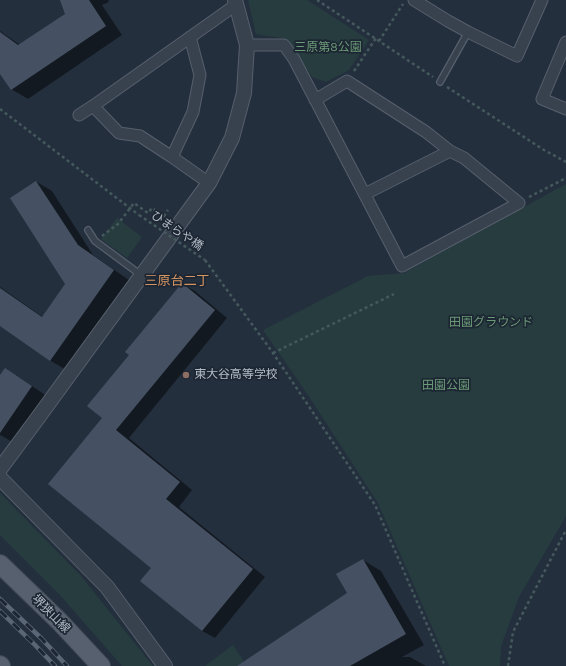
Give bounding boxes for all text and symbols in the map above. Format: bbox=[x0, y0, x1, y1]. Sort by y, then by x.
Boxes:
park label: 三原第8公園 bbox=[294, 41, 362, 55]
street label: ひまらや橋 bbox=[148, 208, 206, 254]
district label: 三原台二丁 bbox=[145, 273, 209, 289]
park label: 田園グラウンド bbox=[449, 316, 533, 330]
place label: 東大谷高等学校 bbox=[194, 368, 278, 382]
marker: 東大谷高等学校 bbox=[181, 370, 191, 380]
park label: 田園公園 bbox=[422, 379, 470, 393]
street label: 堺狭山線 bbox=[29, 592, 73, 636]

